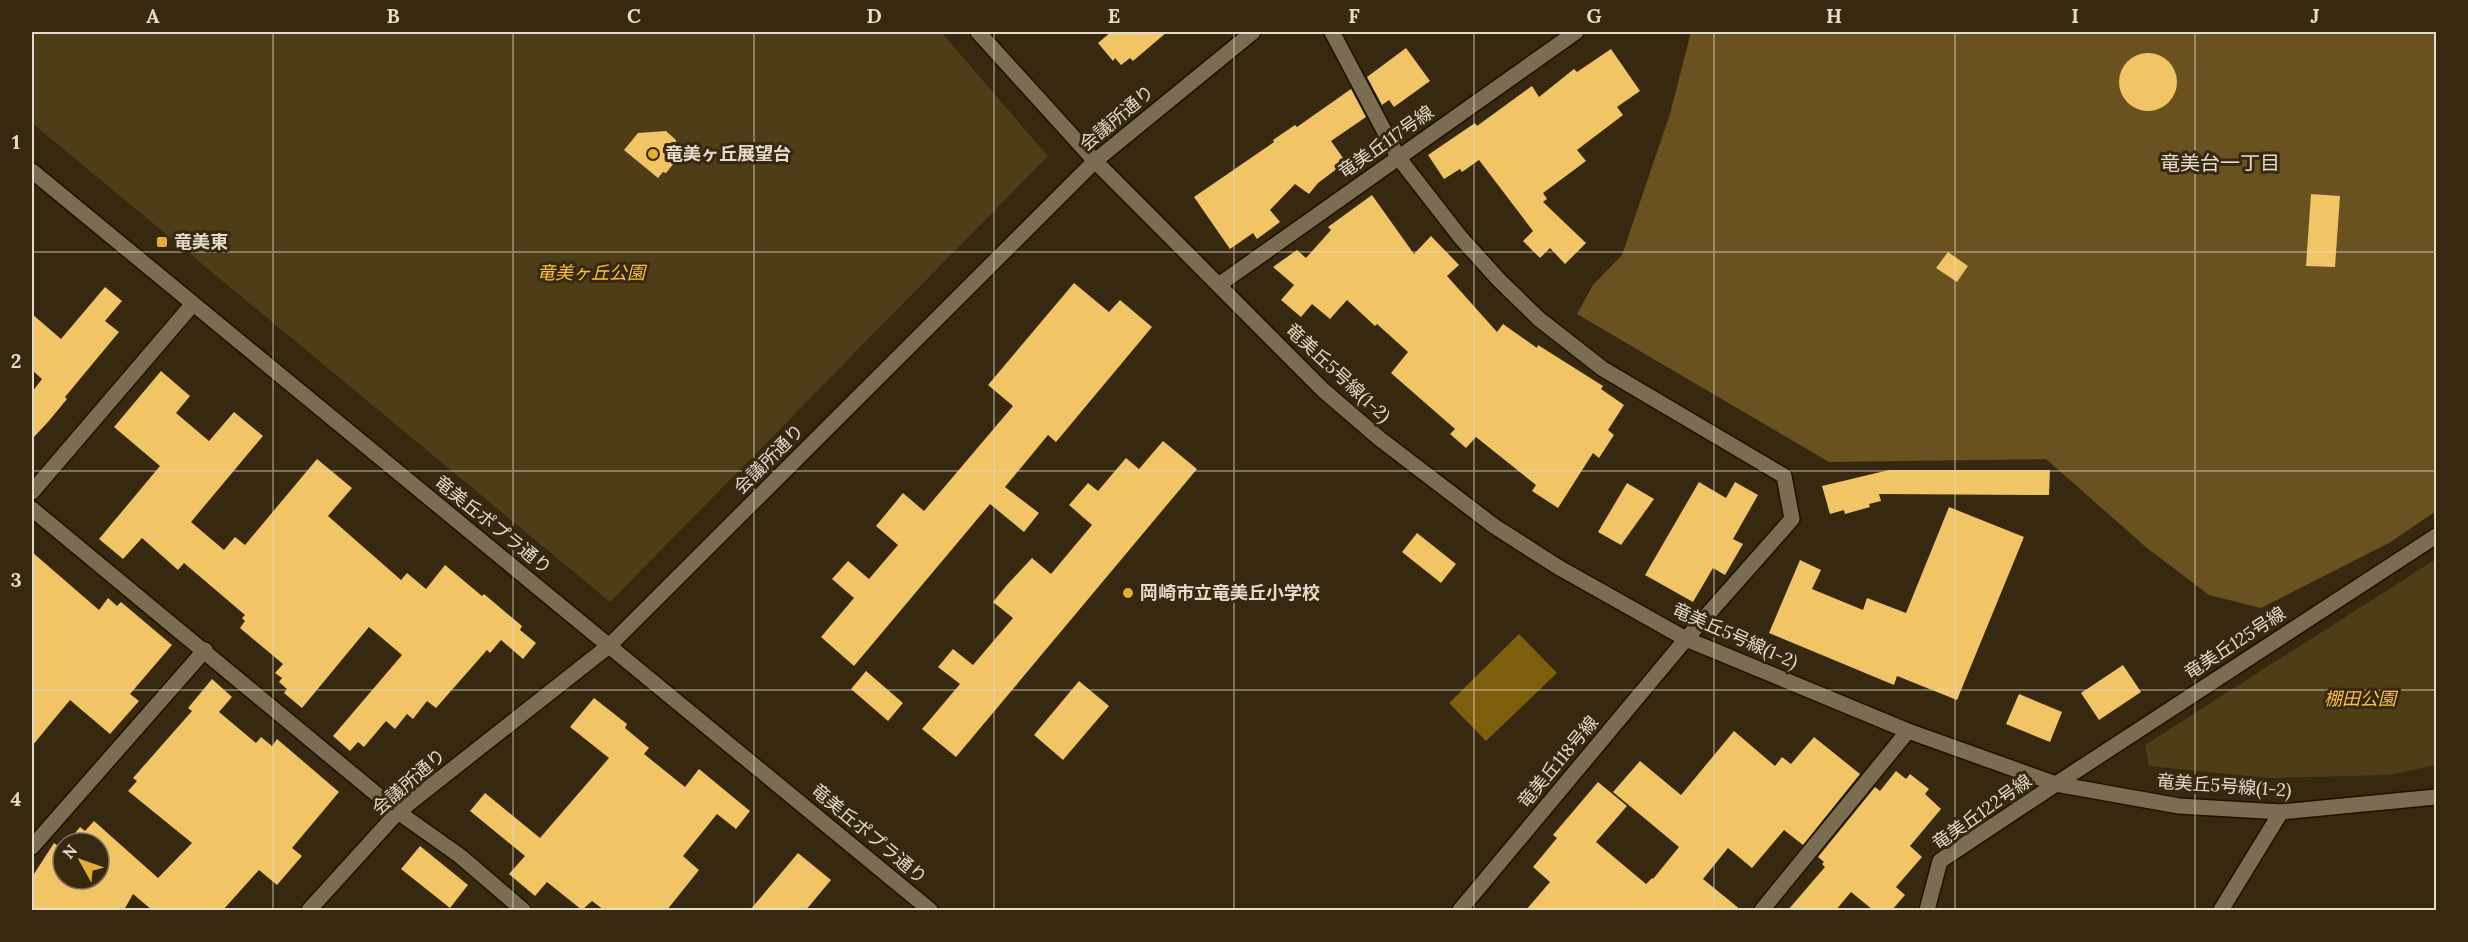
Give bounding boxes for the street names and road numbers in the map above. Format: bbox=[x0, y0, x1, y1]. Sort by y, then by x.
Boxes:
street label: 会議所通り bbox=[1075, 80, 1159, 155]
street label: 竜美丘117号線 bbox=[1333, 100, 1438, 183]
street label: 竜美丘5号線(1-2) bbox=[1281, 318, 1396, 427]
street label: 会議所通り bbox=[729, 419, 809, 499]
street label: 竜美丘ポプラ通り bbox=[430, 470, 557, 579]
street label: 竜美丘5号線(1-2) bbox=[1669, 598, 1802, 674]
street label: 竜美丘125号線 bbox=[2180, 601, 2290, 684]
street label: 竜美丘118号線 bbox=[1512, 711, 1603, 812]
street label: 会議所通り bbox=[367, 743, 450, 820]
street label: 竜美丘122号線 bbox=[1928, 769, 2036, 854]
street label: 竜美丘5号線(1-2) bbox=[2156, 769, 2292, 802]
street label: 竜美丘ポプラ通り bbox=[807, 779, 932, 889]

